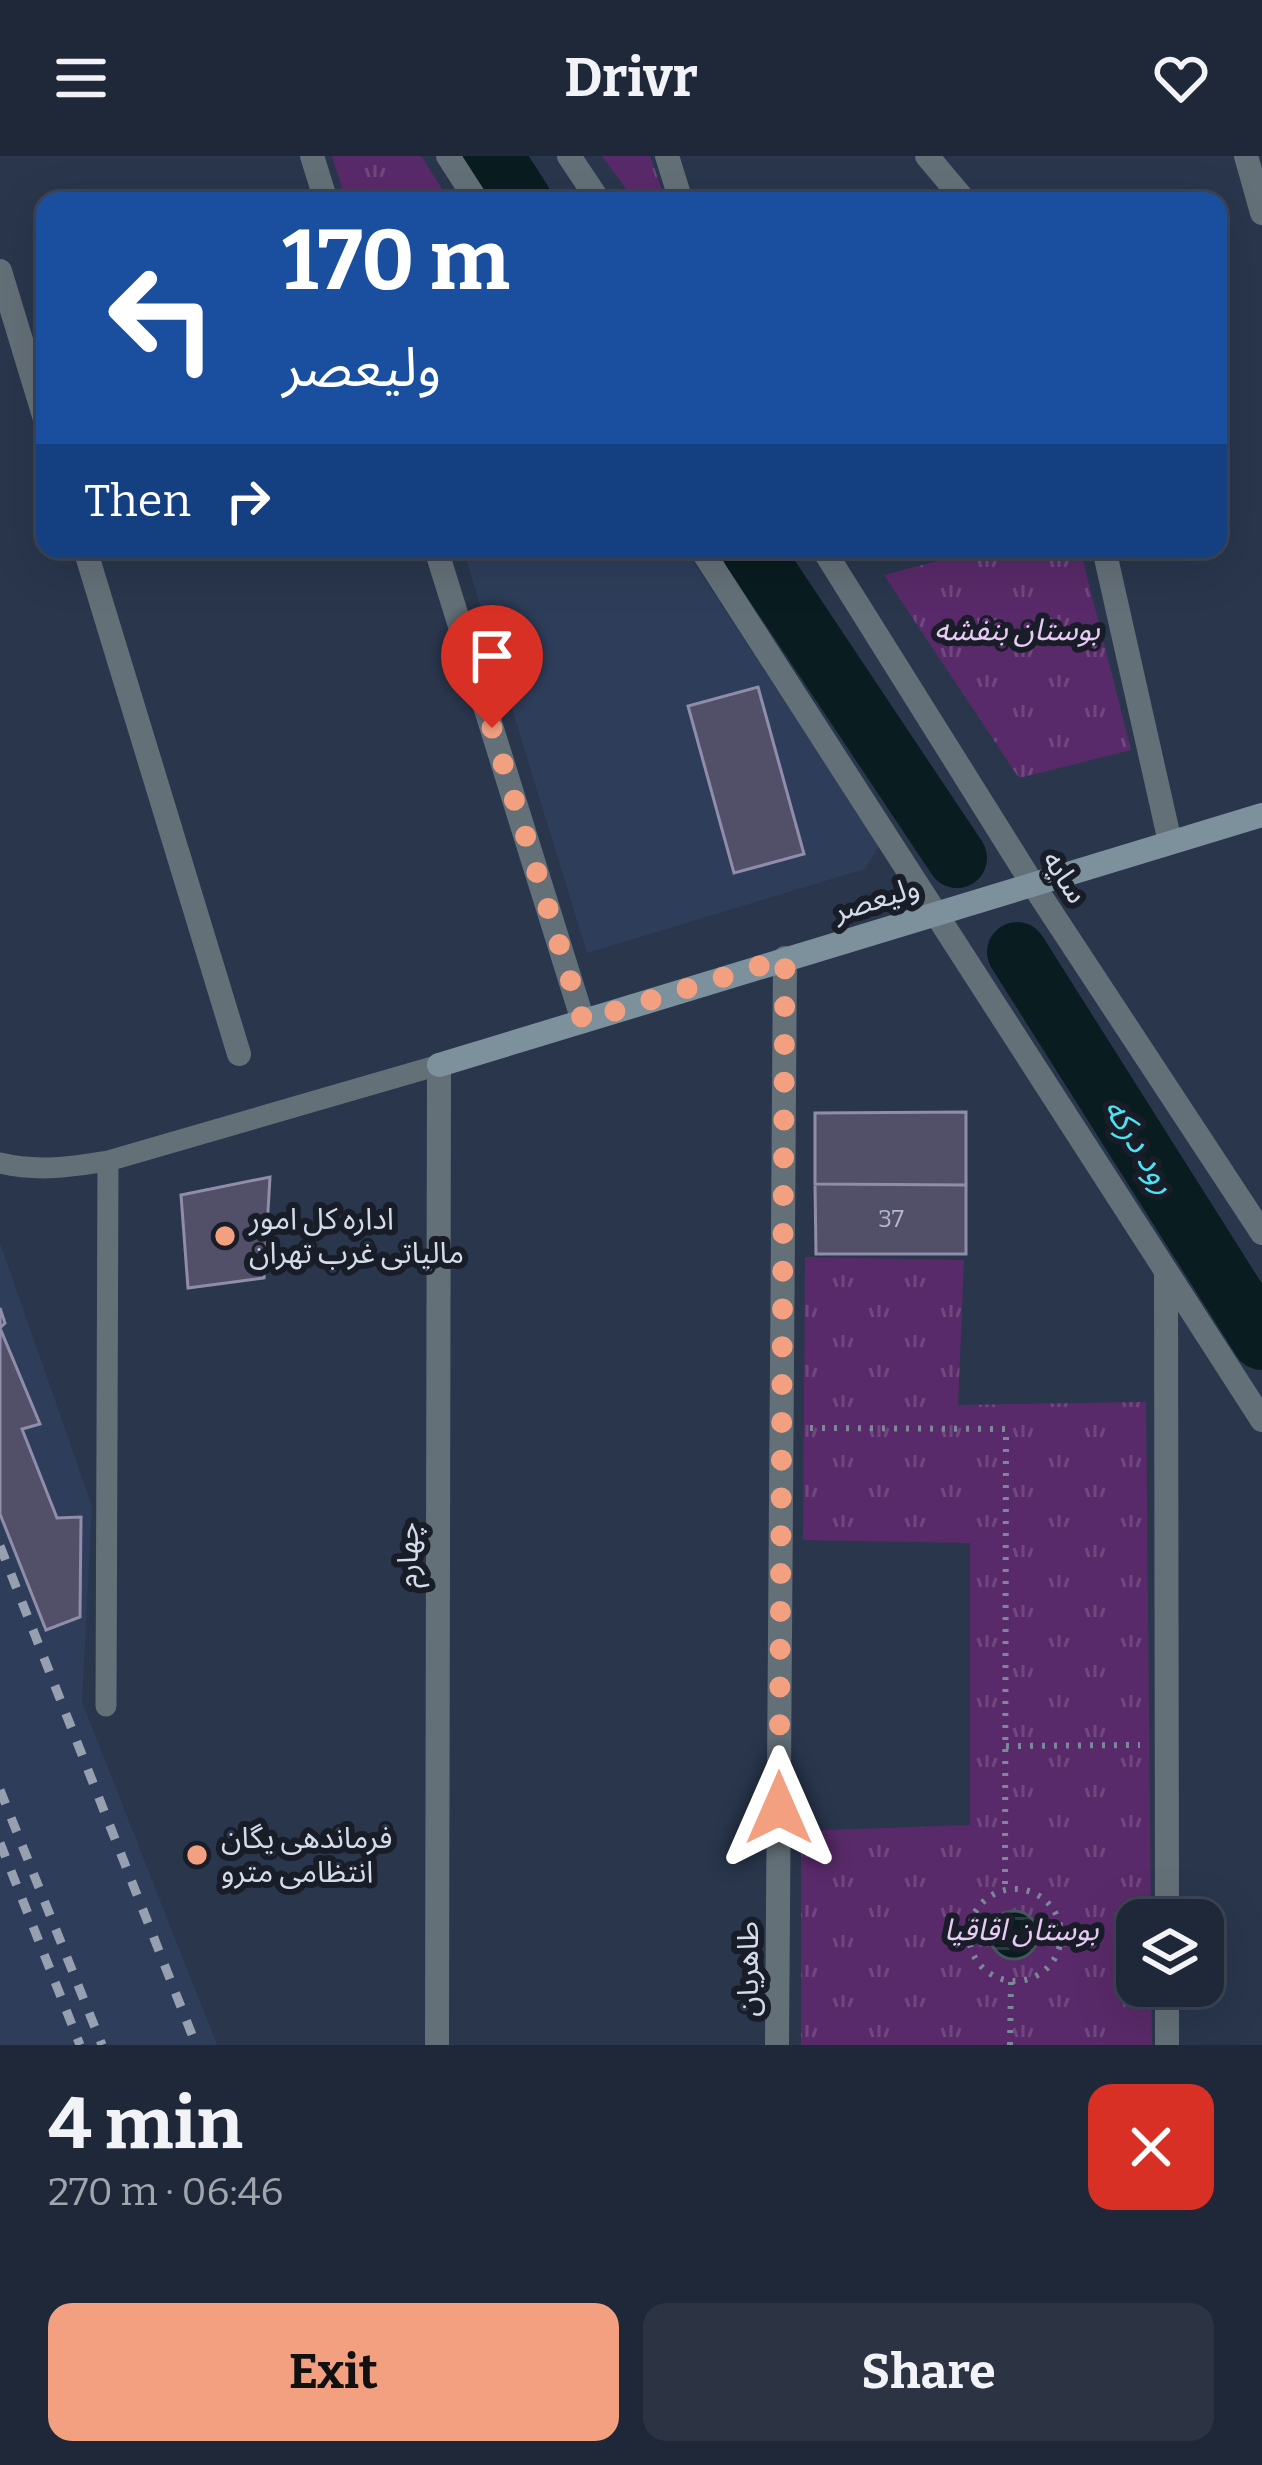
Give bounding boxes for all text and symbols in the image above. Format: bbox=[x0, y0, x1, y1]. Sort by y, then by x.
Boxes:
icon: menu bbox=[48, 45, 114, 111]
icon: heart bbox=[1148, 45, 1214, 111]
text: Drivr bbox=[564, 46, 698, 110]
text: 170 m bbox=[282, 210, 510, 311]
icon: left bbox=[84, 240, 240, 396]
text: ولیعصر bbox=[282, 336, 441, 400]
icon: right bbox=[215, 468, 281, 534]
text: Then bbox=[84, 474, 191, 528]
pin bbox=[441, 605, 543, 728]
park label: بوستان بنفشه bbox=[934, 612, 1101, 648]
icon: arrive bbox=[459, 623, 525, 689]
street label: سایه bbox=[1035, 844, 1095, 910]
street label: ولیعصر bbox=[828, 869, 924, 929]
water label: رود درکه bbox=[1095, 1091, 1185, 1201]
place label: اداره کل امور مالیاتی غرب تهران bbox=[248, 1201, 464, 1271]
house number: 37 bbox=[878, 1205, 904, 1233]
marker: اداره کل امور مالیاتی غرب تهران bbox=[212, 1223, 238, 1249]
street label: چهارم bbox=[390, 1522, 430, 1588]
position arrow bbox=[716, 1745, 842, 1871]
place label: فرماندهی یگان انتظامی مترو bbox=[221, 1820, 392, 1890]
marker: فرماندهی یگان انتظامی مترو bbox=[184, 1842, 210, 1868]
map controls bbox=[1116, 1899, 1224, 2007]
button: layers bbox=[1116, 1899, 1224, 2007]
park label: بوستان اقاقیا bbox=[944, 1912, 1099, 1948]
street label: طاهریان bbox=[730, 1921, 766, 2017]
text: 4 min bbox=[48, 2081, 243, 2167]
button: close bbox=[1088, 2084, 1214, 2210]
text: 270 m · 06:46 bbox=[48, 2169, 283, 2215]
button: Exit bbox=[48, 2303, 619, 2441]
button: Share bbox=[643, 2303, 1214, 2441]

